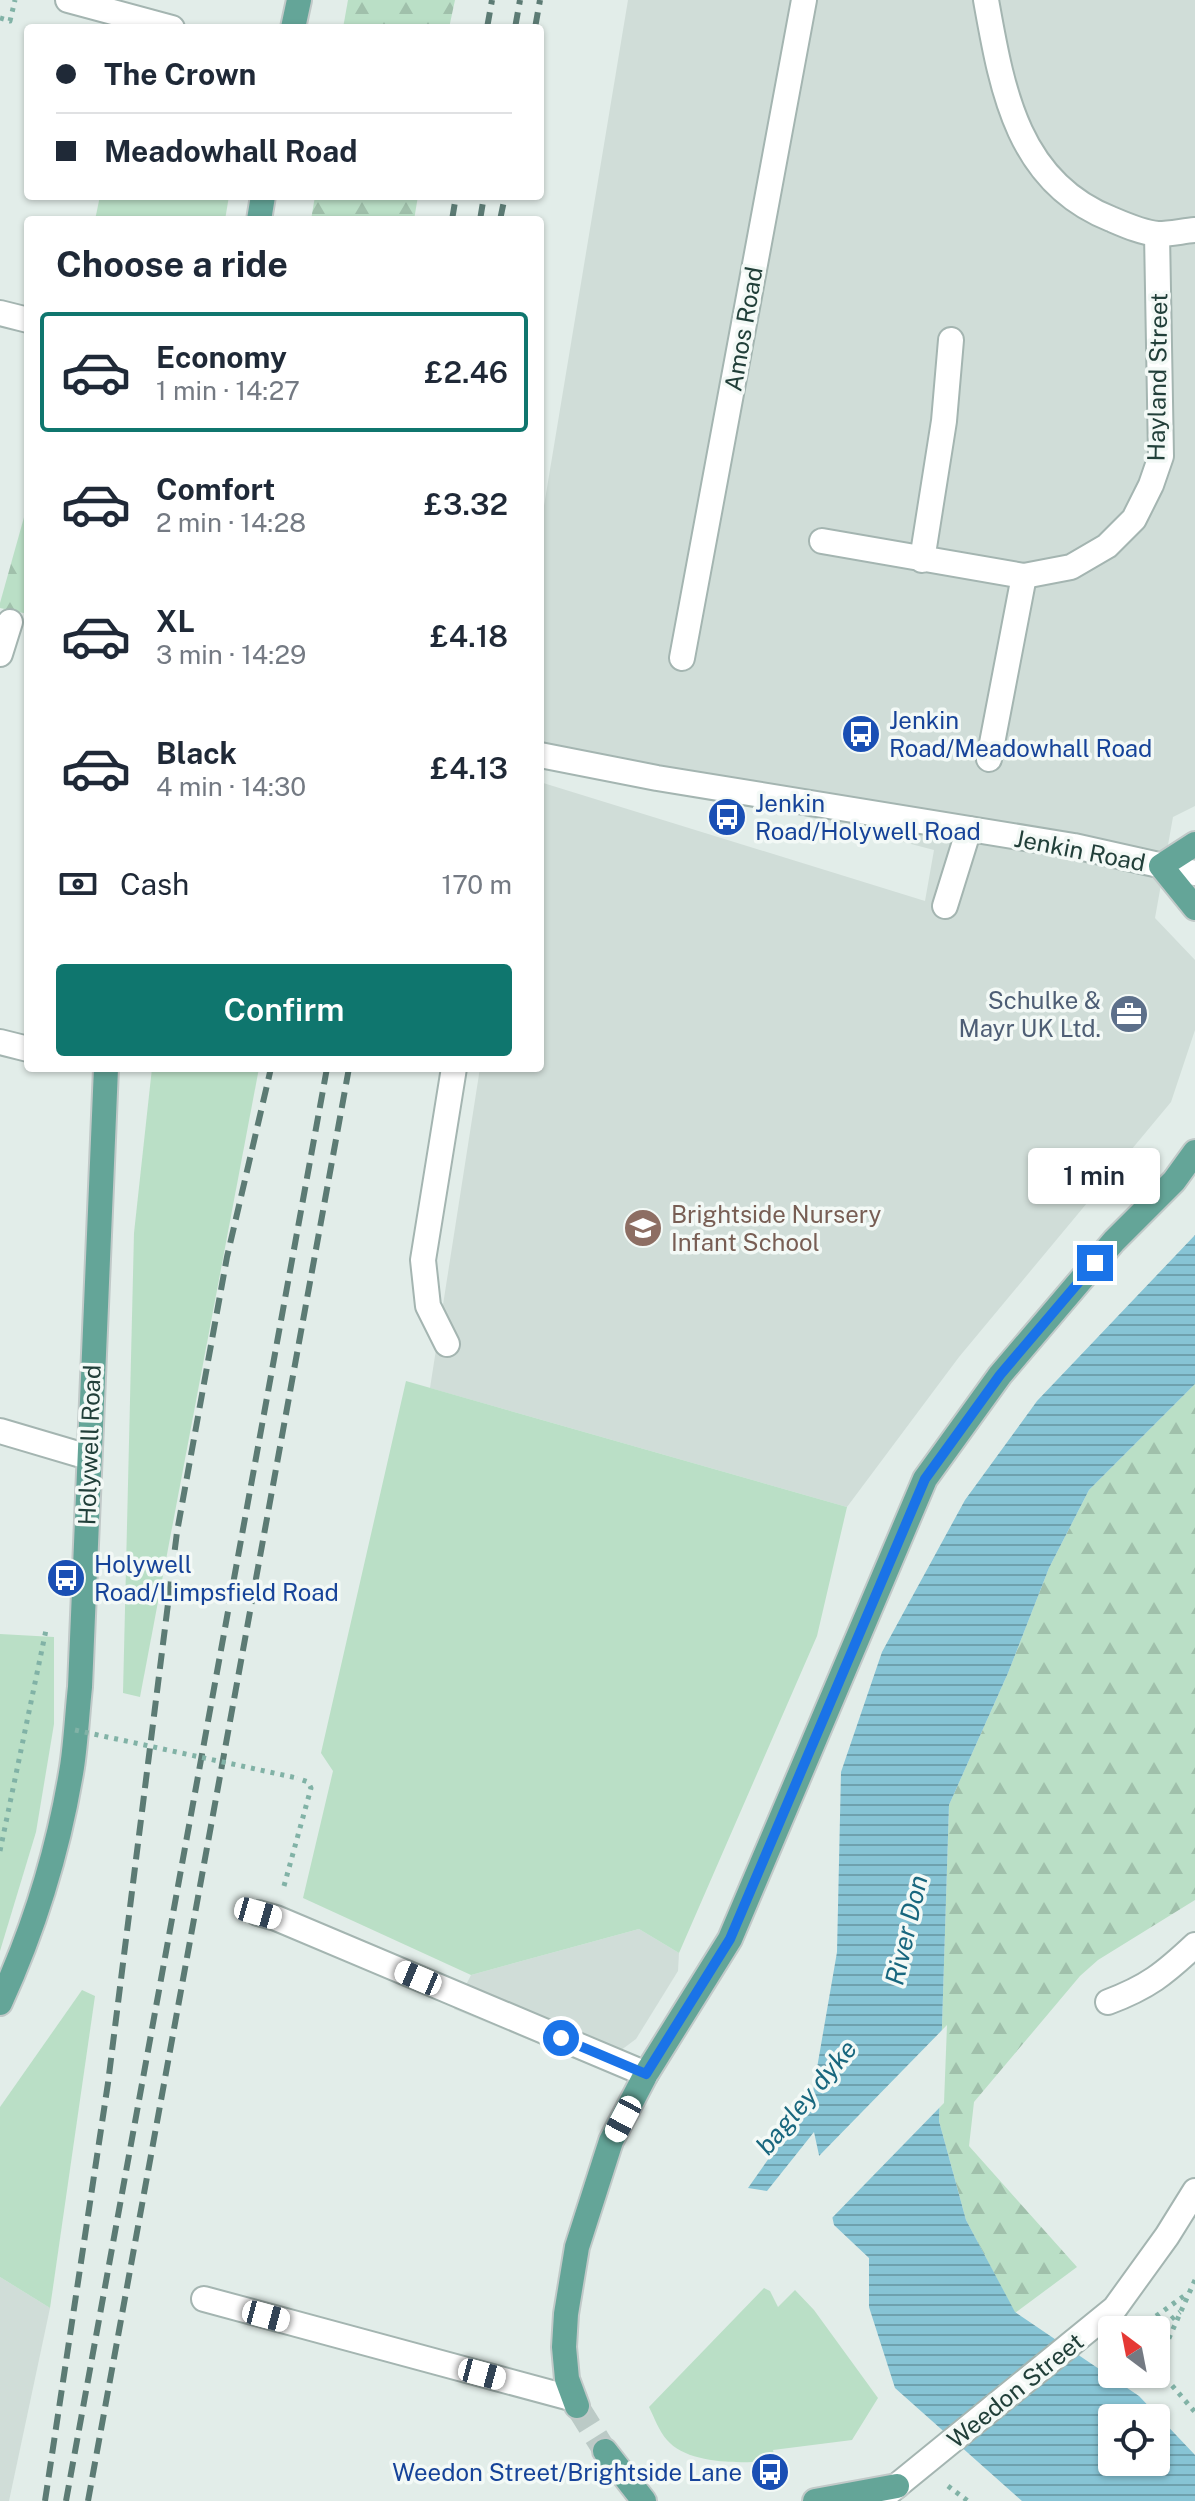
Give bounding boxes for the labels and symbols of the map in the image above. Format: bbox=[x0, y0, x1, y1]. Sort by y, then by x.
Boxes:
street label: Amos Road bbox=[718, 265, 768, 393]
street label: Hayland Street bbox=[1142, 292, 1172, 462]
place label: Jenkin Road/Meadowhall Road bbox=[889, 706, 1152, 762]
bus stop icon: Jenkin Road/Meadowhall Road bbox=[840, 713, 882, 755]
place label: Jenkin Road/Holywell Road bbox=[755, 789, 981, 845]
bus stop icon: Jenkin Road/Holywell Road bbox=[706, 796, 748, 838]
street label: Jenkin Road bbox=[1012, 824, 1148, 876]
place label: Schulke & Mayr UK Ltd. bbox=[959, 986, 1101, 1042]
office icon: Schulke & Mayr UK Ltd. bbox=[1108, 993, 1150, 1035]
callout: 1 min bbox=[1029, 1147, 1161, 1203]
place label: Brightside Nursery Infant School bbox=[671, 1200, 882, 1256]
school or university icon: Brightside Nursery Infant School bbox=[622, 1207, 664, 1249]
route end bbox=[1077, 1245, 1113, 1281]
street label: Holywell Road bbox=[72, 1364, 106, 1526]
place label: Holywell Road/Limpsfield Road bbox=[94, 1550, 339, 1606]
bus stop icon: Holywell Road/Limpsfield Road bbox=[45, 1557, 87, 1599]
water label: River Don bbox=[878, 1872, 934, 1988]
car bbox=[232, 1895, 284, 1931]
car bbox=[391, 1958, 445, 1998]
route start bbox=[543, 2020, 579, 2056]
water label: bagley dyke bbox=[749, 2033, 863, 2161]
car bbox=[601, 2092, 645, 2146]
car bbox=[240, 2298, 292, 2334]
north arrow bbox=[1098, 2316, 1170, 2388]
street label: Weedon Street bbox=[941, 2327, 1089, 2453]
car bbox=[456, 2356, 508, 2392]
bus stop icon: Weedon Street/Brightside Lane bbox=[749, 2451, 791, 2493]
place label: Weedon Street/Brightside Lane bbox=[392, 2458, 742, 2486]

